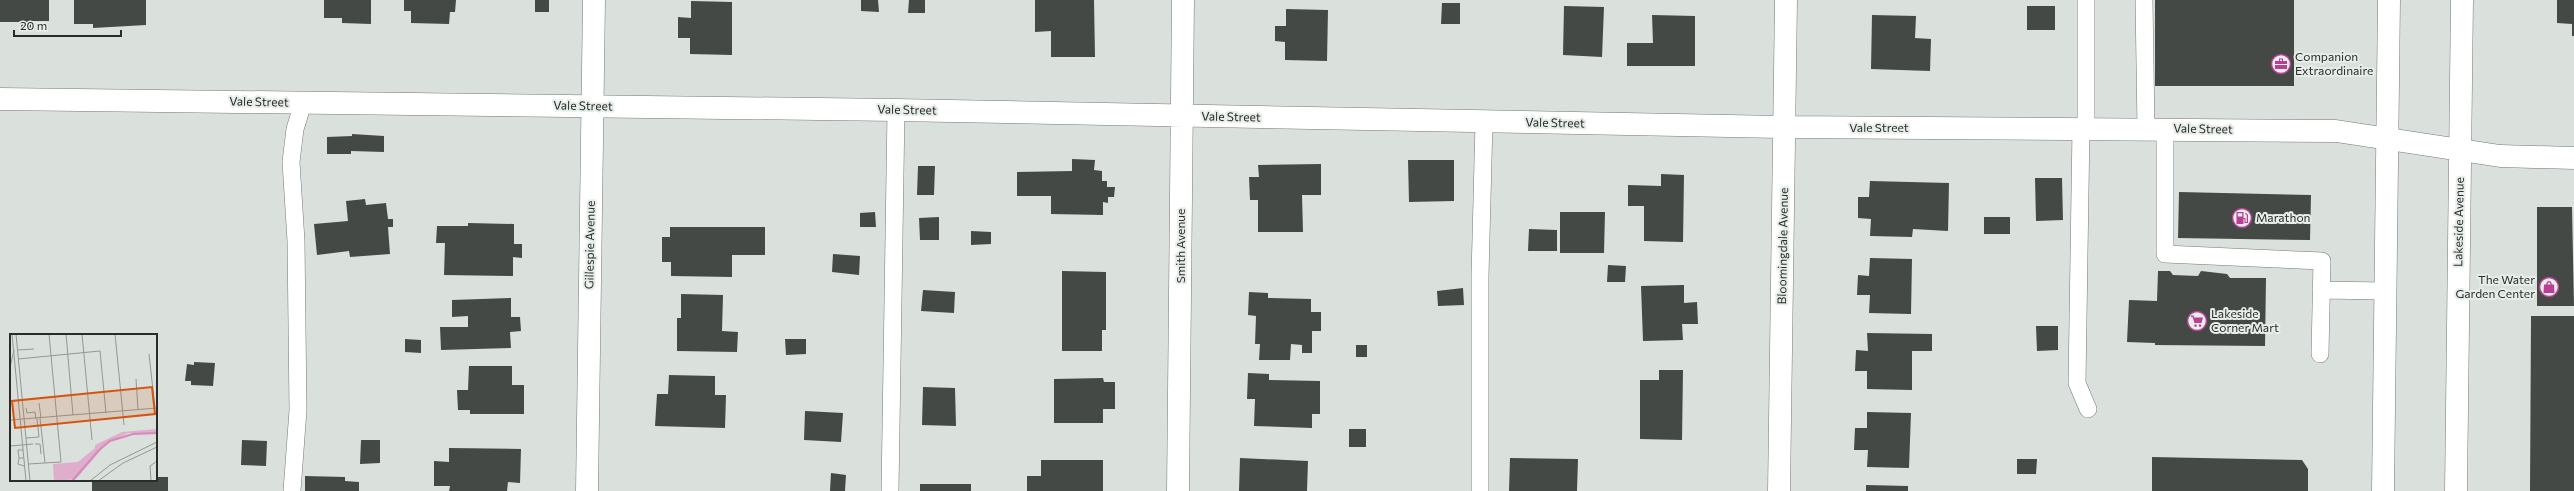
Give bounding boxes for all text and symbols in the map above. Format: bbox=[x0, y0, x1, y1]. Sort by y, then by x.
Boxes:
scale bar bbox=[14, 12, 121, 38]
text: 20 m bbox=[20, 18, 47, 32]
place label: Companion Extraordinaire bbox=[2295, 49, 2373, 77]
office icon: Companion Extraordinaire bbox=[2270, 53, 2292, 75]
street label: Vale Street bbox=[229, 93, 289, 109]
street label: Vale Street bbox=[553, 97, 613, 113]
street label: Vale Street bbox=[877, 101, 937, 117]
street label: Vale Street bbox=[1201, 108, 1261, 124]
street label: Vale Street bbox=[1525, 114, 1585, 130]
street label: Vale Street bbox=[1849, 120, 1909, 134]
street label: Vale Street bbox=[2173, 120, 2233, 136]
street label: Lakeside Avenue bbox=[2450, 177, 2466, 267]
street label: Bloomingdale Avenue bbox=[1774, 187, 1790, 305]
street label: Gillespie Avenue bbox=[581, 201, 597, 289]
fuel station icon: Marathon bbox=[2231, 207, 2253, 229]
street label: Smith Avenue bbox=[1173, 209, 1187, 283]
place label: Marathon bbox=[2256, 210, 2310, 224]
place label: The Water Garden Center bbox=[2456, 272, 2535, 300]
shop icon: The Water Garden Center bbox=[2538, 276, 2560, 298]
place label: Lakeside Corner Mart bbox=[2211, 306, 2279, 334]
supermarket icon: Lakeside Corner Mart bbox=[2186, 310, 2208, 332]
inset map bbox=[10, 334, 157, 481]

